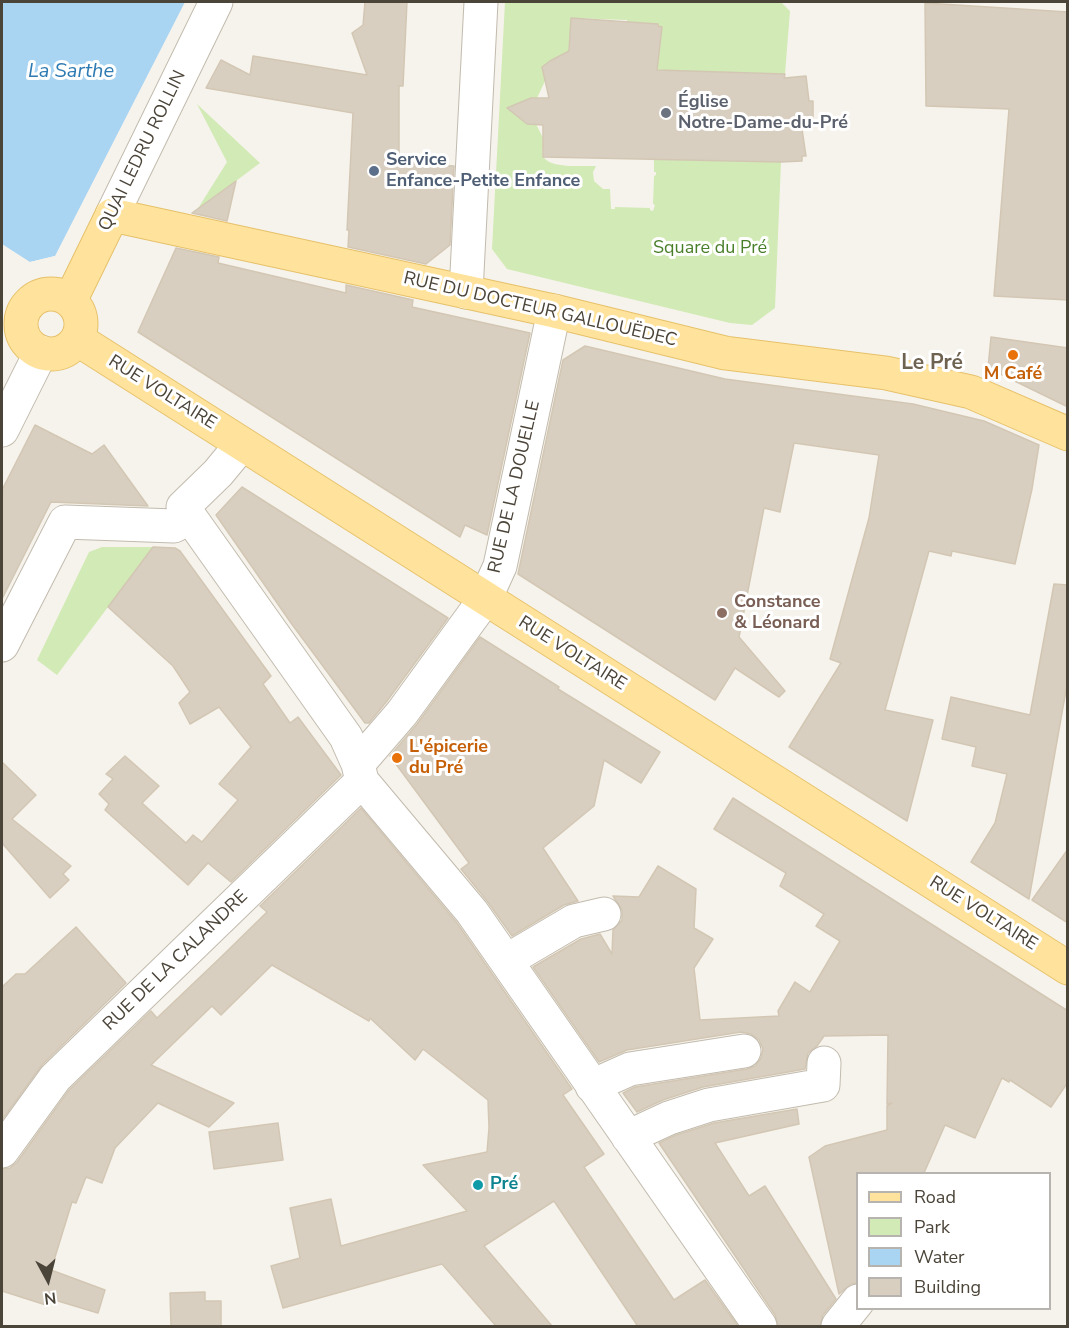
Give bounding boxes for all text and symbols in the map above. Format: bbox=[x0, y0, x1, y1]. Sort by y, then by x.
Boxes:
water label: La Sarthe bbox=[28, 60, 114, 84]
street label: QUAI LEDRU ROLLIN bbox=[95, 67, 191, 235]
place label: Église Notre-Dame-du-Pré bbox=[678, 92, 848, 134]
marker: Église Notre-Dame-du-Pré bbox=[659, 106, 673, 120]
place label: Service Enfance-Petite Enfance bbox=[386, 150, 580, 192]
marker: Service Enfance-Petite Enfance bbox=[367, 164, 381, 178]
park label: Square du Pré bbox=[653, 238, 767, 260]
street label: RUE DU DOCTEUR GALLOUËDEC bbox=[401, 268, 679, 352]
marker: M Café bbox=[1006, 348, 1020, 362]
street label: RUE VOLTAIRE bbox=[104, 351, 220, 435]
district label: Le Pré bbox=[901, 351, 963, 377]
place label: M Café bbox=[984, 364, 1042, 386]
street label: RUE DE LA DOUELLE bbox=[485, 398, 545, 576]
place label: Constance & Léonard bbox=[734, 592, 821, 634]
marker: Constance & Léonard bbox=[715, 606, 729, 620]
street label: RUE VOLTAIRE bbox=[514, 612, 630, 696]
place label: L'épicerie du Pré bbox=[409, 737, 488, 780]
marker: L'épicerie du Pré bbox=[390, 751, 404, 765]
street label: RUE VOLTAIRE bbox=[925, 872, 1041, 956]
street label: RUE DE LA CALANDRE bbox=[99, 886, 253, 1036]
legend bbox=[856, 1172, 1051, 1310]
place label: Pré bbox=[490, 1174, 518, 1196]
marker: Pré bbox=[471, 1178, 485, 1192]
text: Road bbox=[914, 1185, 956, 1209]
text: Park bbox=[914, 1215, 950, 1239]
text: Water bbox=[914, 1245, 965, 1269]
north arrow bbox=[18, 1250, 78, 1310]
text: Building bbox=[914, 1275, 981, 1299]
text: N bbox=[43, 1286, 57, 1310]

